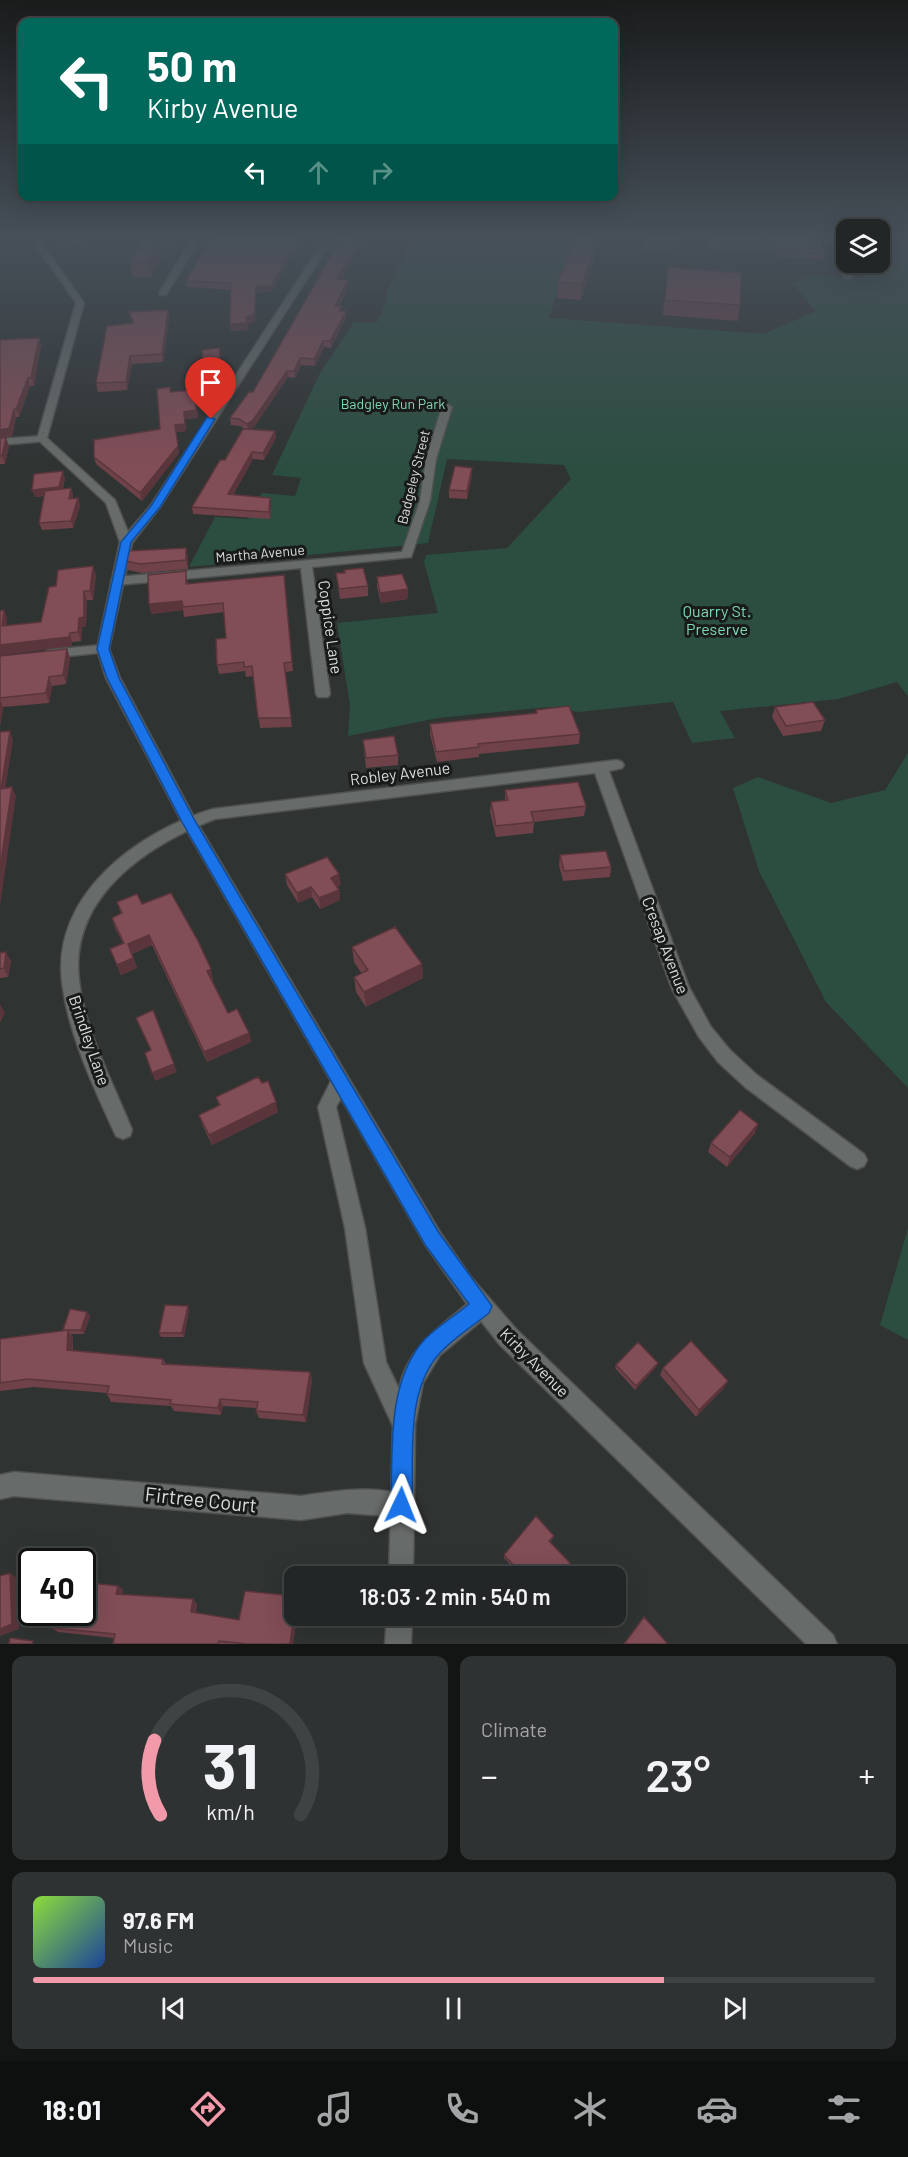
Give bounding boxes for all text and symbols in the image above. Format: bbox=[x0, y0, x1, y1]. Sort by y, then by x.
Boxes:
text: 50 m bbox=[147, 40, 237, 90]
icon: left bbox=[48, 42, 126, 120]
text: Kirby Avenue bbox=[147, 91, 298, 123]
icon: left bbox=[239, 156, 272, 189]
icon: ahead bbox=[302, 156, 335, 189]
icon: right bbox=[365, 156, 398, 189]
map controls bbox=[836, 219, 890, 273]
button: layers bbox=[836, 219, 890, 273]
pin bbox=[185, 357, 236, 419]
icon: arrive bbox=[194, 366, 227, 399]
park label: Badgley Run Park bbox=[341, 395, 445, 412]
street label: Badgeley Street bbox=[393, 428, 433, 526]
street label: Martha Avenue bbox=[215, 541, 305, 565]
street label: Coppice Lane bbox=[315, 579, 347, 675]
park label: Quarry St. Preserve bbox=[683, 601, 751, 638]
street label: Robley Avenue bbox=[349, 757, 451, 789]
street label: Cresap Avenue bbox=[639, 894, 693, 996]
street label: Brindley Lane bbox=[66, 992, 114, 1088]
street label: Kirby Avenue bbox=[497, 1324, 573, 1400]
position arrow bbox=[369, 1473, 433, 1537]
street label: Firtree Court bbox=[144, 1481, 258, 1517]
speed limit sign: 40 bbox=[18, 1548, 96, 1626]
text: 18:03 · 2 min · 540 m bbox=[359, 1583, 551, 1609]
text: Climate bbox=[481, 1717, 547, 1741]
text: 31 bbox=[202, 1727, 258, 1801]
text: 23° bbox=[645, 1747, 711, 1801]
text: − bbox=[481, 1755, 498, 1795]
text: + bbox=[859, 1755, 875, 1795]
text: km/h bbox=[206, 1799, 254, 1824]
text: 97.6 FM bbox=[123, 1907, 194, 1933]
text: Music bbox=[123, 1933, 173, 1957]
icon: previous bbox=[157, 1992, 190, 2025]
icon: pause bbox=[437, 1992, 470, 2025]
icon: next bbox=[718, 1992, 751, 2025]
icon: directions bbox=[187, 2088, 229, 2130]
icon: music bbox=[314, 2088, 356, 2130]
icon: phone bbox=[441, 2088, 483, 2130]
icon: climate bbox=[569, 2088, 611, 2130]
icon: car bbox=[696, 2088, 738, 2130]
icon: filters bbox=[823, 2088, 865, 2130]
text: 18:01 bbox=[43, 2093, 101, 2125]

